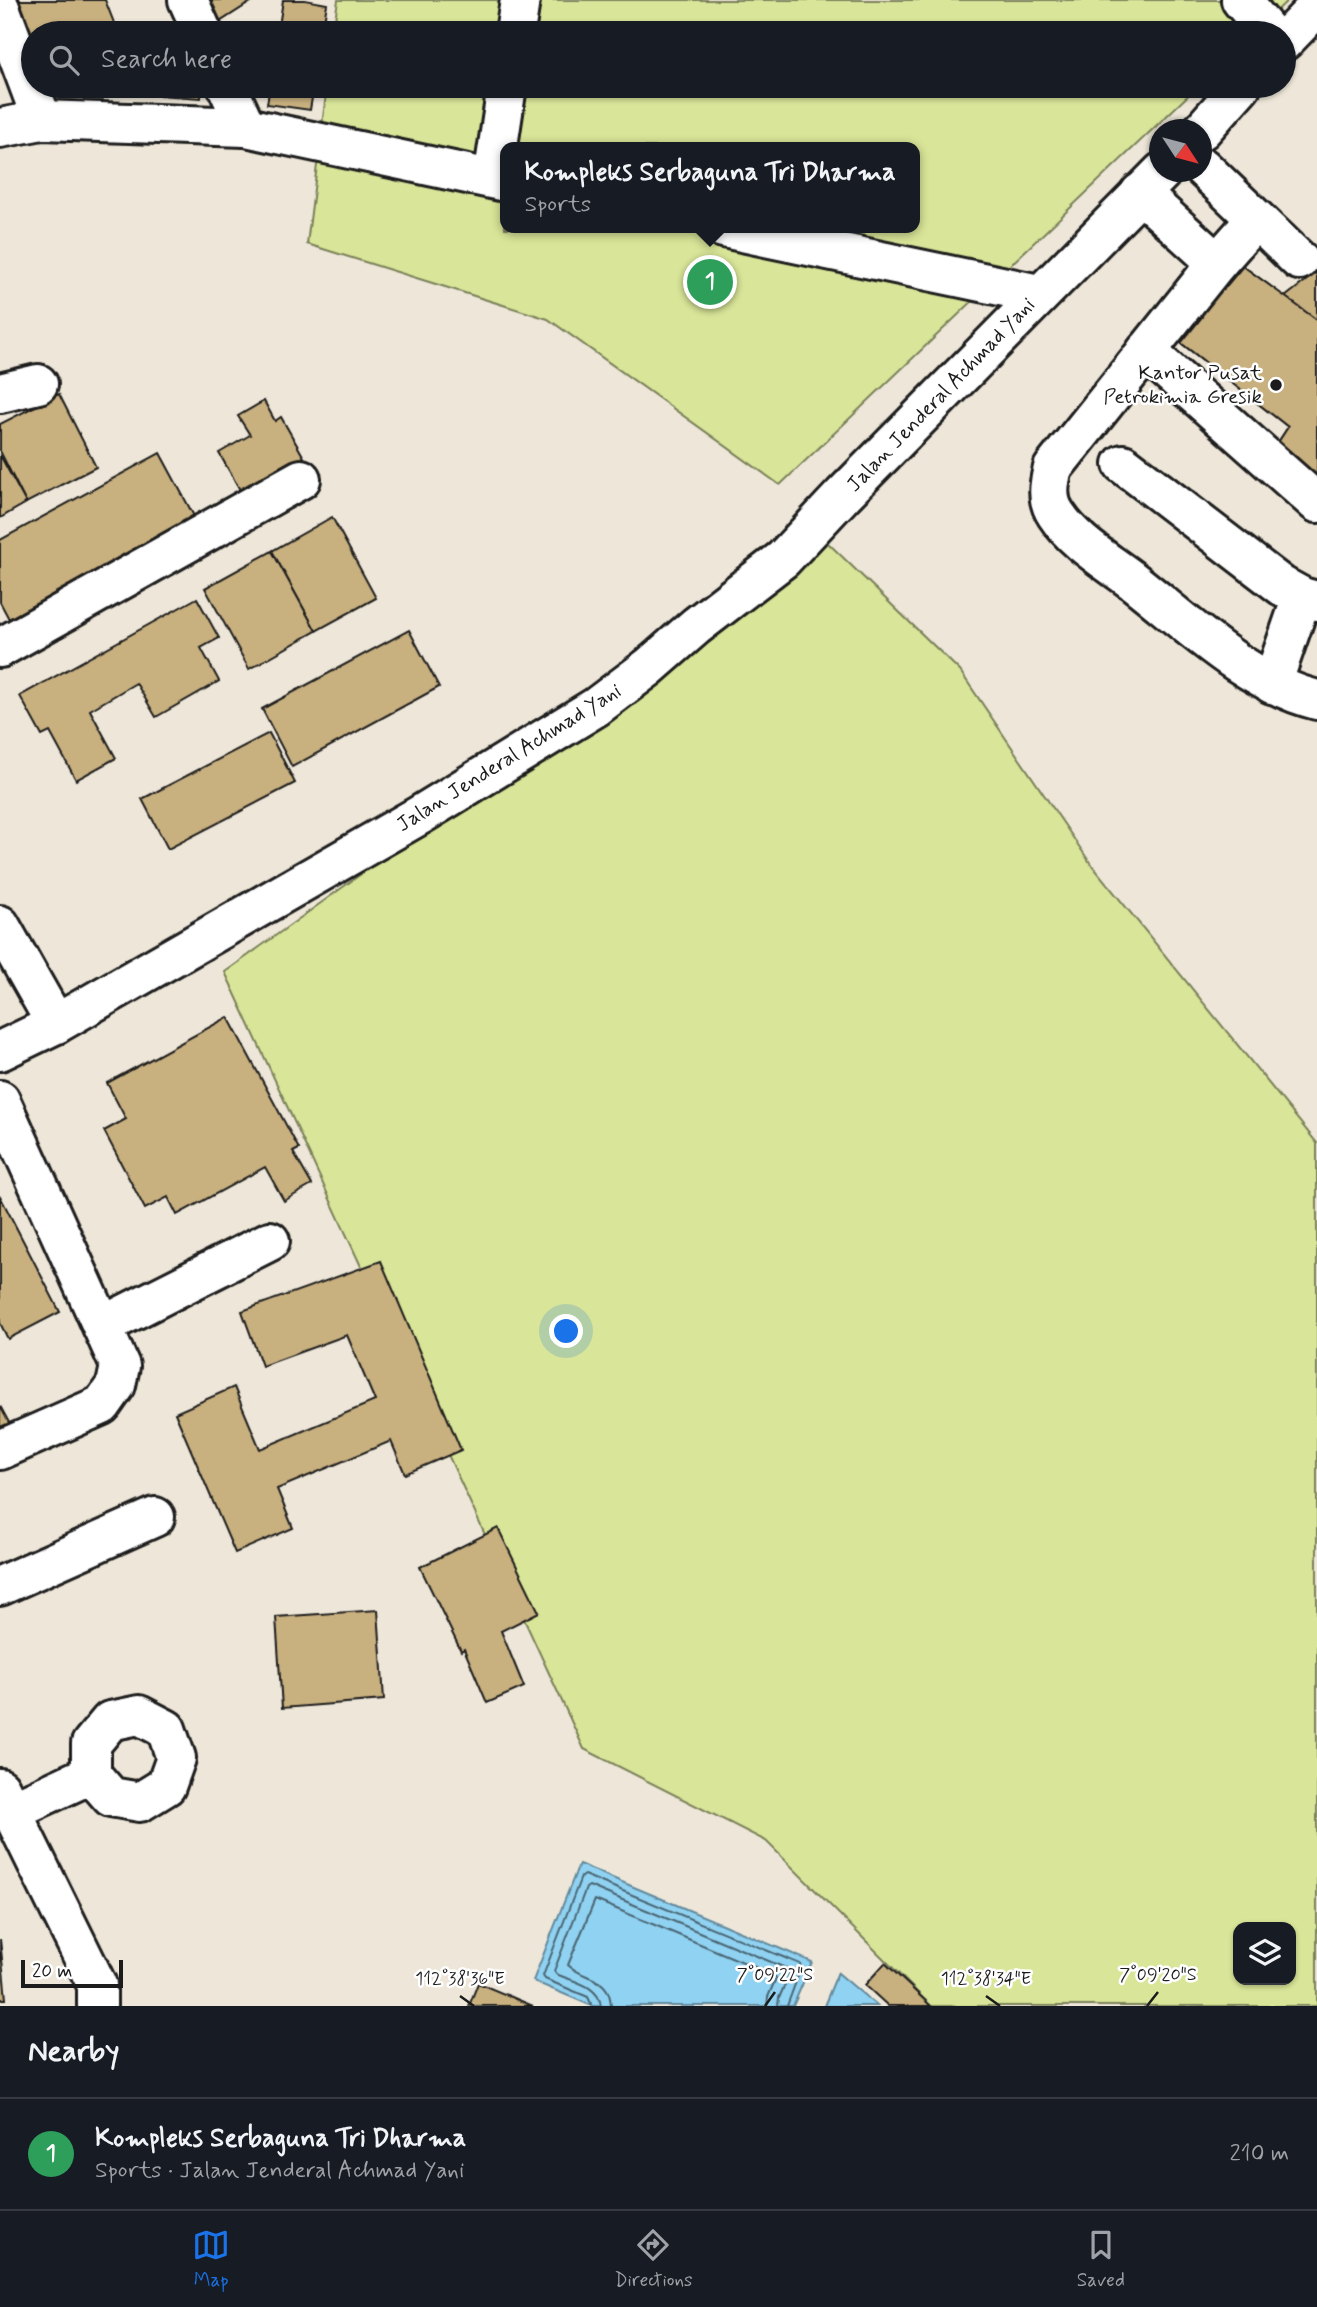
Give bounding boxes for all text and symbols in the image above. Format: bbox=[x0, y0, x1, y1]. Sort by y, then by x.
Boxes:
search box bbox=[21, 21, 1296, 98]
icon: search bbox=[45, 41, 83, 79]
text: Search here bbox=[101, 43, 232, 77]
north arrow bbox=[1149, 119, 1212, 182]
popup bbox=[500, 142, 920, 233]
text: Kompleks Serbaguna Tri Dharma bbox=[524, 156, 896, 190]
text: Sports bbox=[524, 190, 591, 220]
pin: 1 bbox=[687, 256, 733, 308]
street label: Jalan Jenderal Achmad Yani bbox=[841, 292, 1042, 498]
place label: Kantor Pusat Petrokimia Gresik bbox=[1104, 359, 1263, 411]
marker: Kantor Pusat Petrokimia Gresik bbox=[1268, 377, 1284, 393]
street label: Jalan Jenderal Achmad Yani bbox=[391, 677, 627, 839]
your location bbox=[549, 1314, 583, 1348]
map controls bbox=[1233, 1922, 1296, 1985]
button: layers bbox=[1233, 1922, 1296, 1985]
scale bar bbox=[21, 1957, 122, 1989]
text: 20 m bbox=[32, 1959, 72, 1984]
text: 7°09'22"S bbox=[737, 1963, 813, 1987]
text: 7°09'20"S bbox=[1119, 1963, 1197, 1987]
text: 112°38'36"E bbox=[415, 1967, 505, 1991]
text: 112°38'34"E bbox=[941, 1967, 1031, 1991]
text: Nearby bbox=[28, 2032, 119, 2071]
text: Kompleks Serbaguna Tri Dharma bbox=[95, 2122, 466, 2156]
text: 1 bbox=[46, 2139, 56, 2169]
text: 210 m bbox=[1229, 2139, 1289, 2169]
text: Sports · Jalan Jenderal Achmad Yani bbox=[95, 2156, 464, 2186]
tab: Map bbox=[192, 2226, 230, 2293]
tab: Directions bbox=[614, 2226, 693, 2293]
tab: Saved bbox=[1077, 2226, 1125, 2293]

